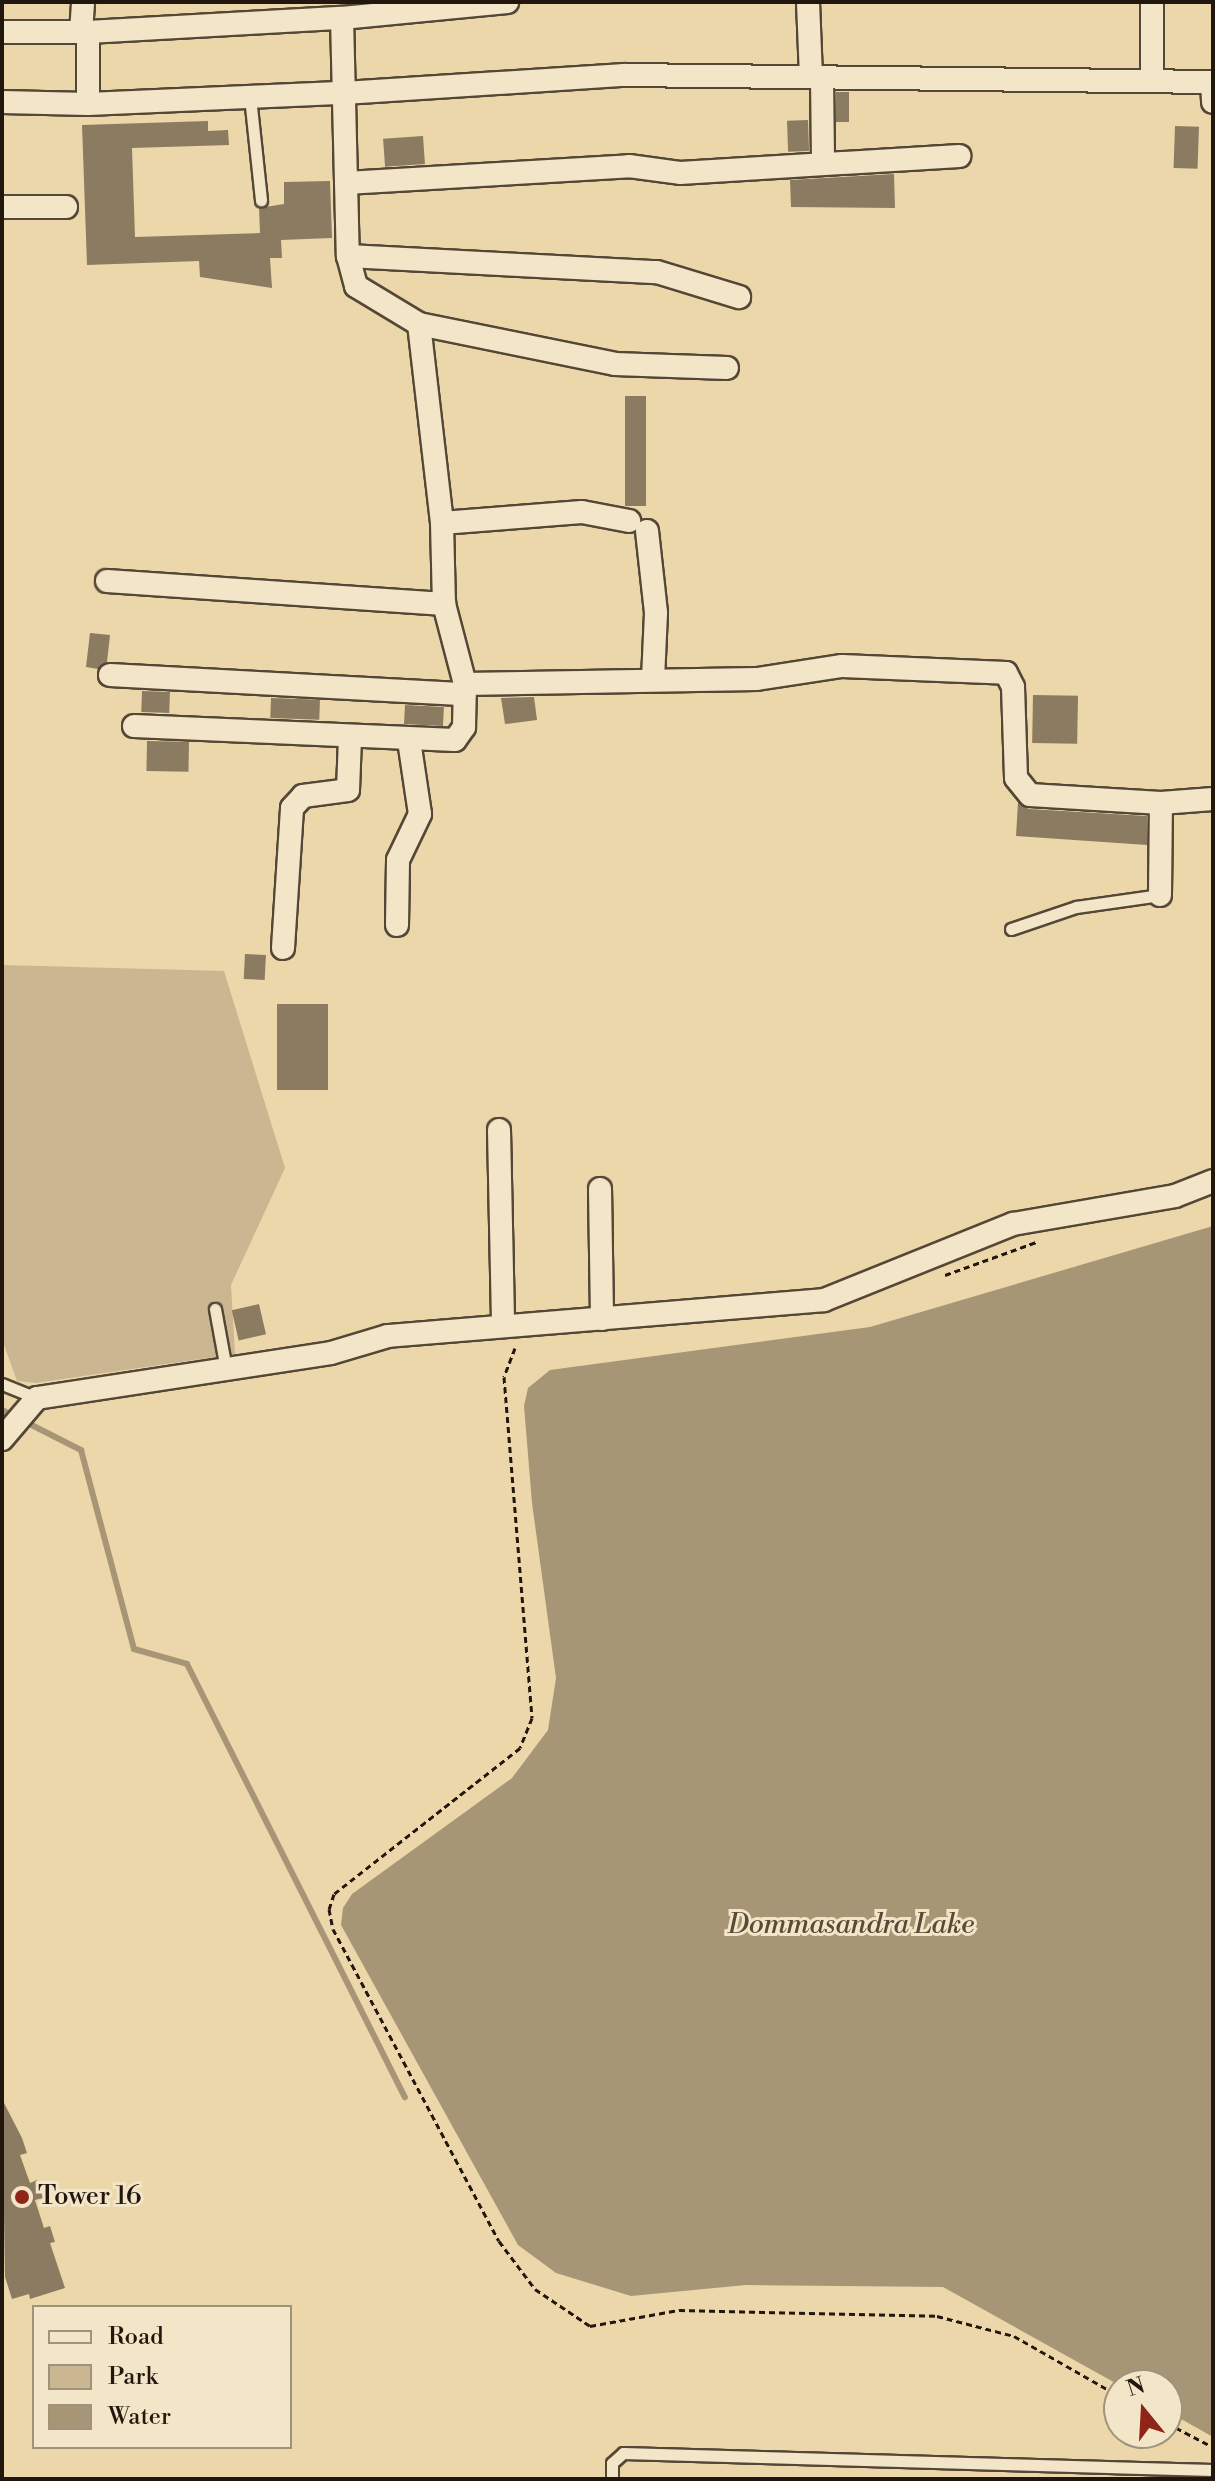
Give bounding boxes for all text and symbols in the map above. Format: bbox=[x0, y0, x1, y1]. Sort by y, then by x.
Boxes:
water label: Dommasandra Lake bbox=[728, 1908, 974, 1942]
place label: Tower 16 bbox=[38, 2181, 142, 2213]
marker: Tower 16 bbox=[13, 2188, 31, 2206]
legend bbox=[32, 2305, 292, 2449]
text: Road bbox=[108, 2322, 164, 2352]
text: Park bbox=[108, 2362, 158, 2392]
north arrow bbox=[1103, 2369, 1183, 2449]
text: N bbox=[1124, 2372, 1148, 2403]
text: Water bbox=[108, 2402, 171, 2432]

